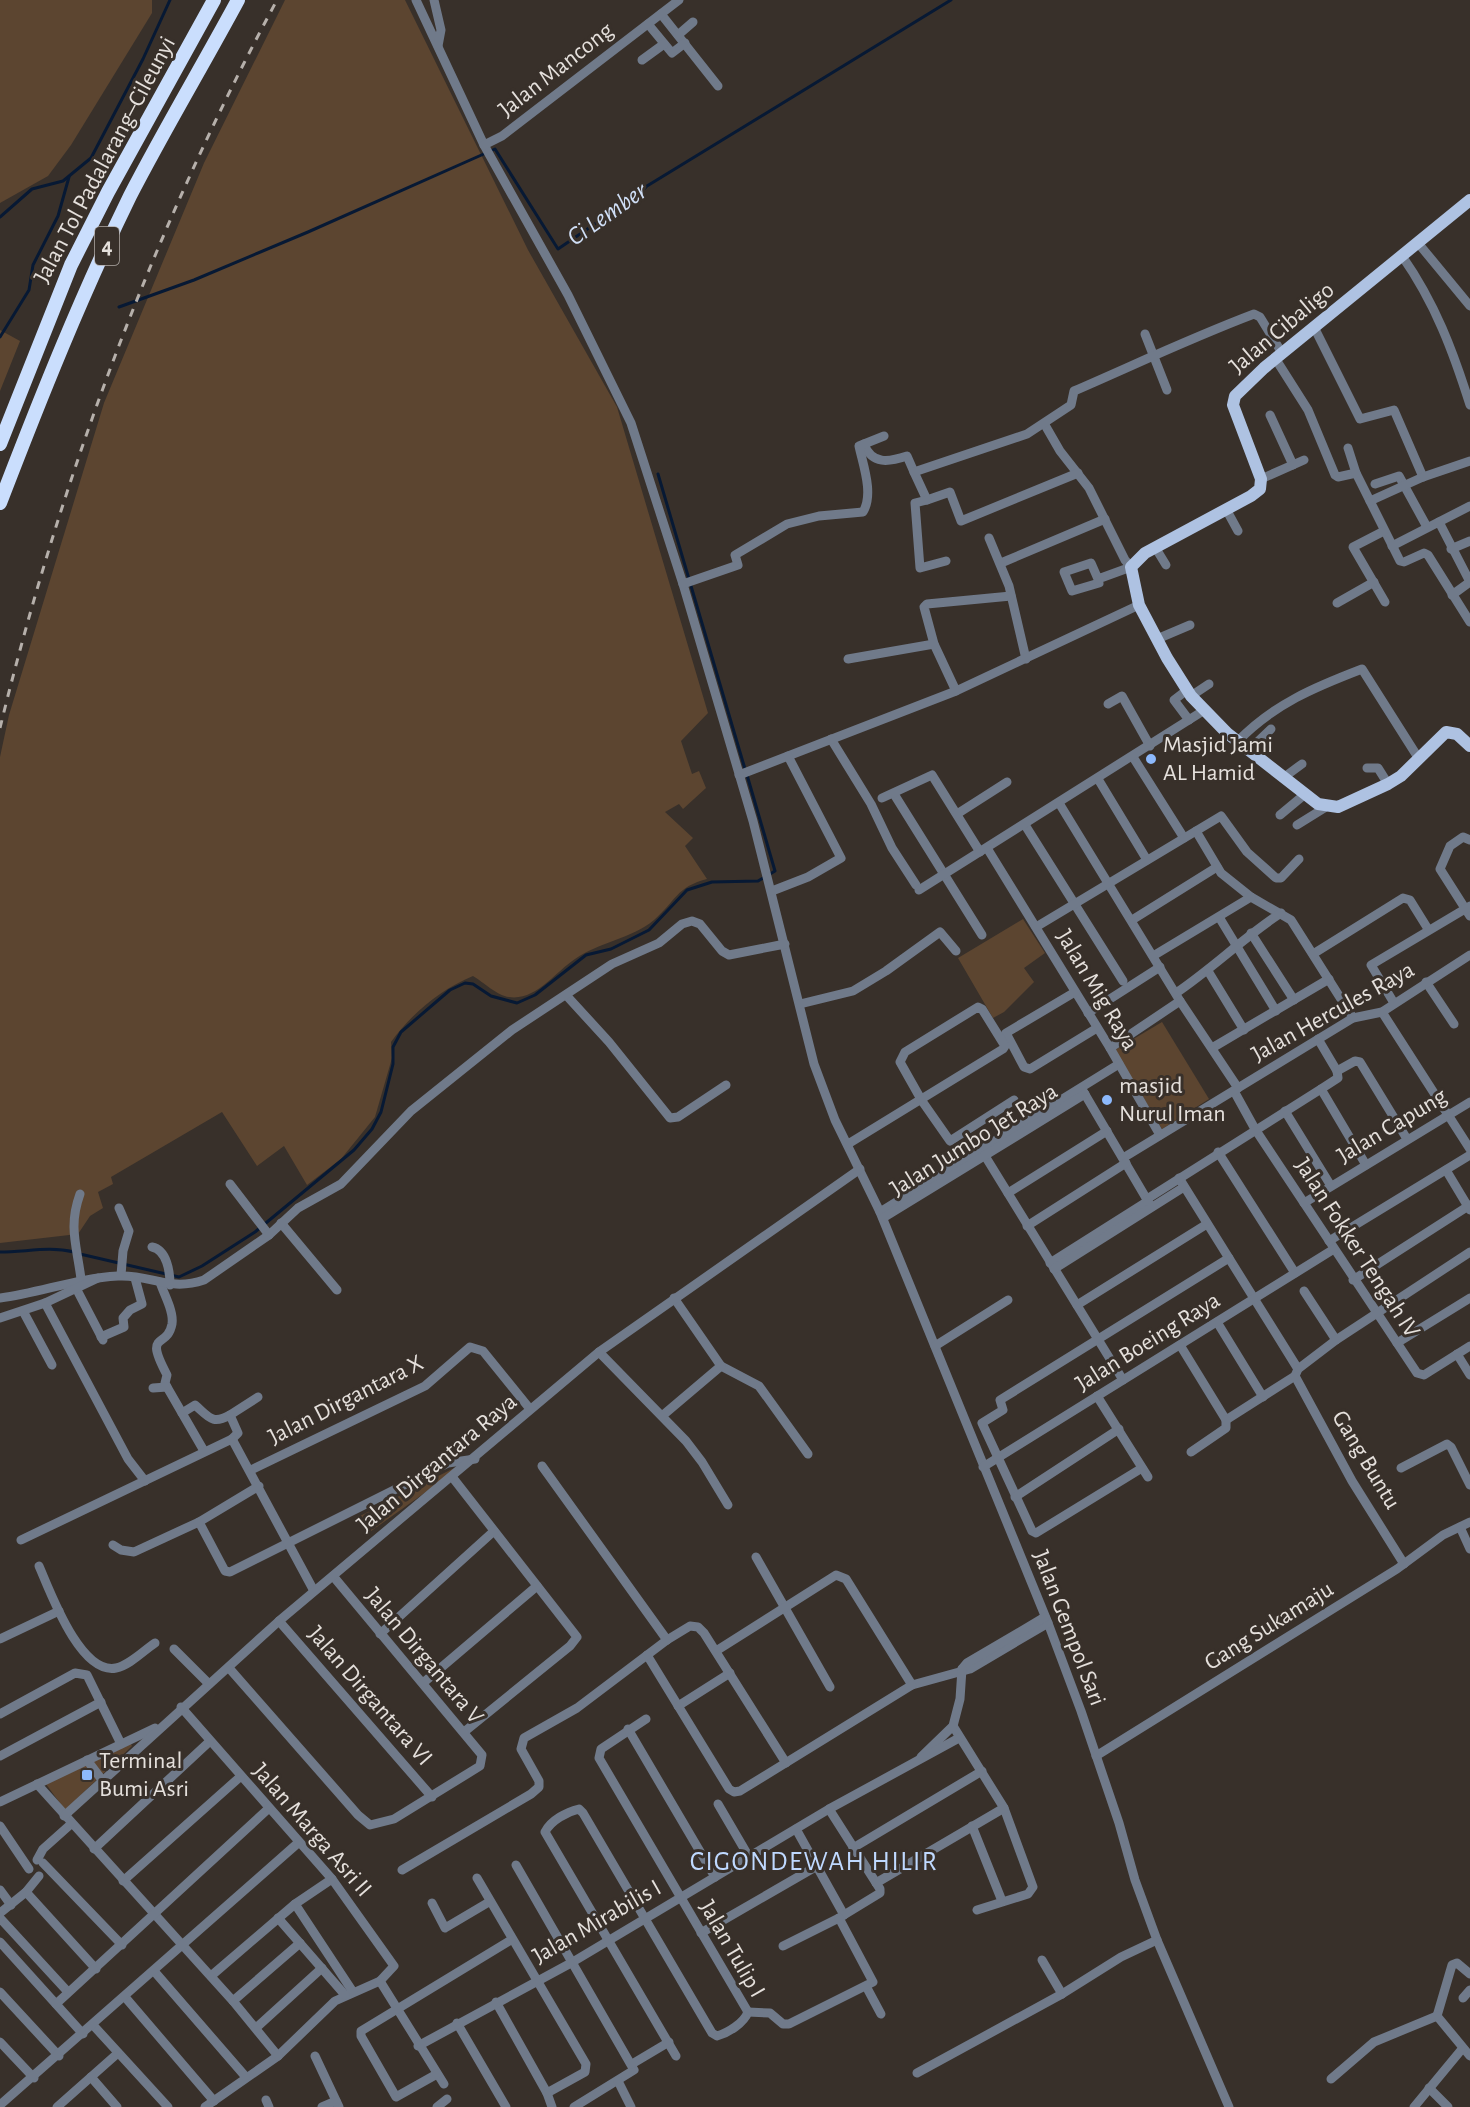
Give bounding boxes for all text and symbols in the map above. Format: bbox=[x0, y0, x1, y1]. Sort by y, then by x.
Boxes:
street label: Jalan Mancong bbox=[494, 18, 618, 122]
street label: Jalan Tol Padalarang–Cileunyi bbox=[30, 33, 180, 287]
water label: Ci Lember bbox=[562, 176, 653, 251]
road number: 4 bbox=[95, 227, 119, 265]
street label: Jalan Cibaligo bbox=[1225, 278, 1339, 378]
place label: Masjid Jami AL Hamid bbox=[1163, 733, 1273, 785]
marker: Masjid Jami AL Hamid bbox=[1144, 752, 1158, 766]
street label: Jalan Mig Raya bbox=[1052, 925, 1142, 1055]
street label: Jalan Hercules Raya bbox=[1248, 957, 1418, 1067]
place label: masjid Nurul Iman bbox=[1119, 1074, 1226, 1126]
street label: Jalan Jumbo Jet Raya bbox=[886, 1079, 1062, 1201]
street label: Jalan Capung bbox=[1333, 1084, 1451, 1168]
marker: masjid Nurul Iman bbox=[1100, 1093, 1114, 1107]
street label: Jalan Fokker Tengah IV bbox=[1290, 1154, 1424, 1343]
street label: Jalan Boeing Raya bbox=[1072, 1288, 1224, 1396]
street label: Jalan Dirgantara X bbox=[265, 1351, 427, 1449]
street label: Jalan Dirgantara Raya bbox=[352, 1389, 522, 1537]
street label: Gang Buntu bbox=[1327, 1407, 1405, 1513]
street label: Jalan Gempol Sari bbox=[1028, 1547, 1110, 1709]
street label: Gang Sukamaju bbox=[1200, 1577, 1338, 1675]
street label: Jalan Dirgantara V bbox=[360, 1583, 488, 1729]
street label: Jalan Dirgantara VI bbox=[303, 1622, 437, 1770]
place label: Terminal Bumi Asri bbox=[99, 1749, 189, 1801]
street label: Jalan Marga Asri II bbox=[248, 1759, 376, 1901]
marker: Terminal Bumi Asri bbox=[80, 1768, 94, 1782]
district label: CIGONDEWAH HILIR bbox=[690, 1848, 938, 1875]
street label: Jalan Mirabilis I bbox=[529, 1876, 665, 1968]
street label: Jalan Tulip I bbox=[695, 1896, 769, 2002]

